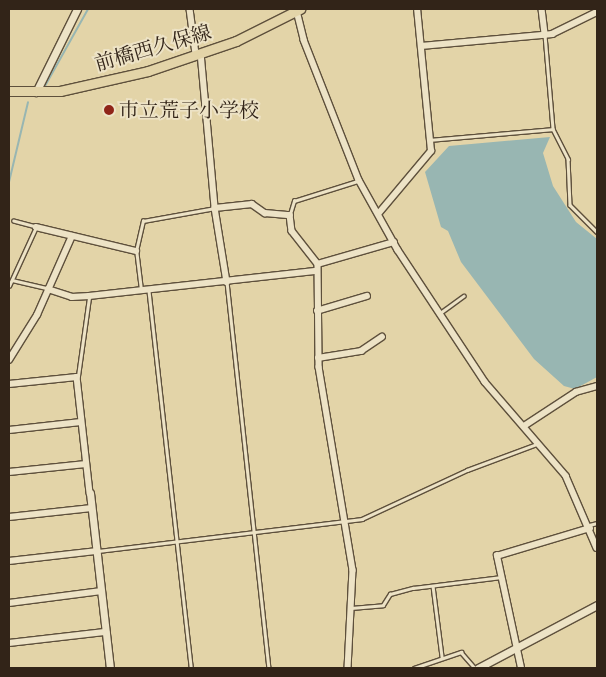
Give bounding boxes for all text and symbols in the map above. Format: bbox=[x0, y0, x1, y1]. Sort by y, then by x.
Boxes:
street label: 前橋西久保線 bbox=[92, 20, 214, 76]
place label: 市立荒子小学校 bbox=[119, 98, 259, 122]
marker: 市立荒子小学校 bbox=[103, 104, 115, 116]

